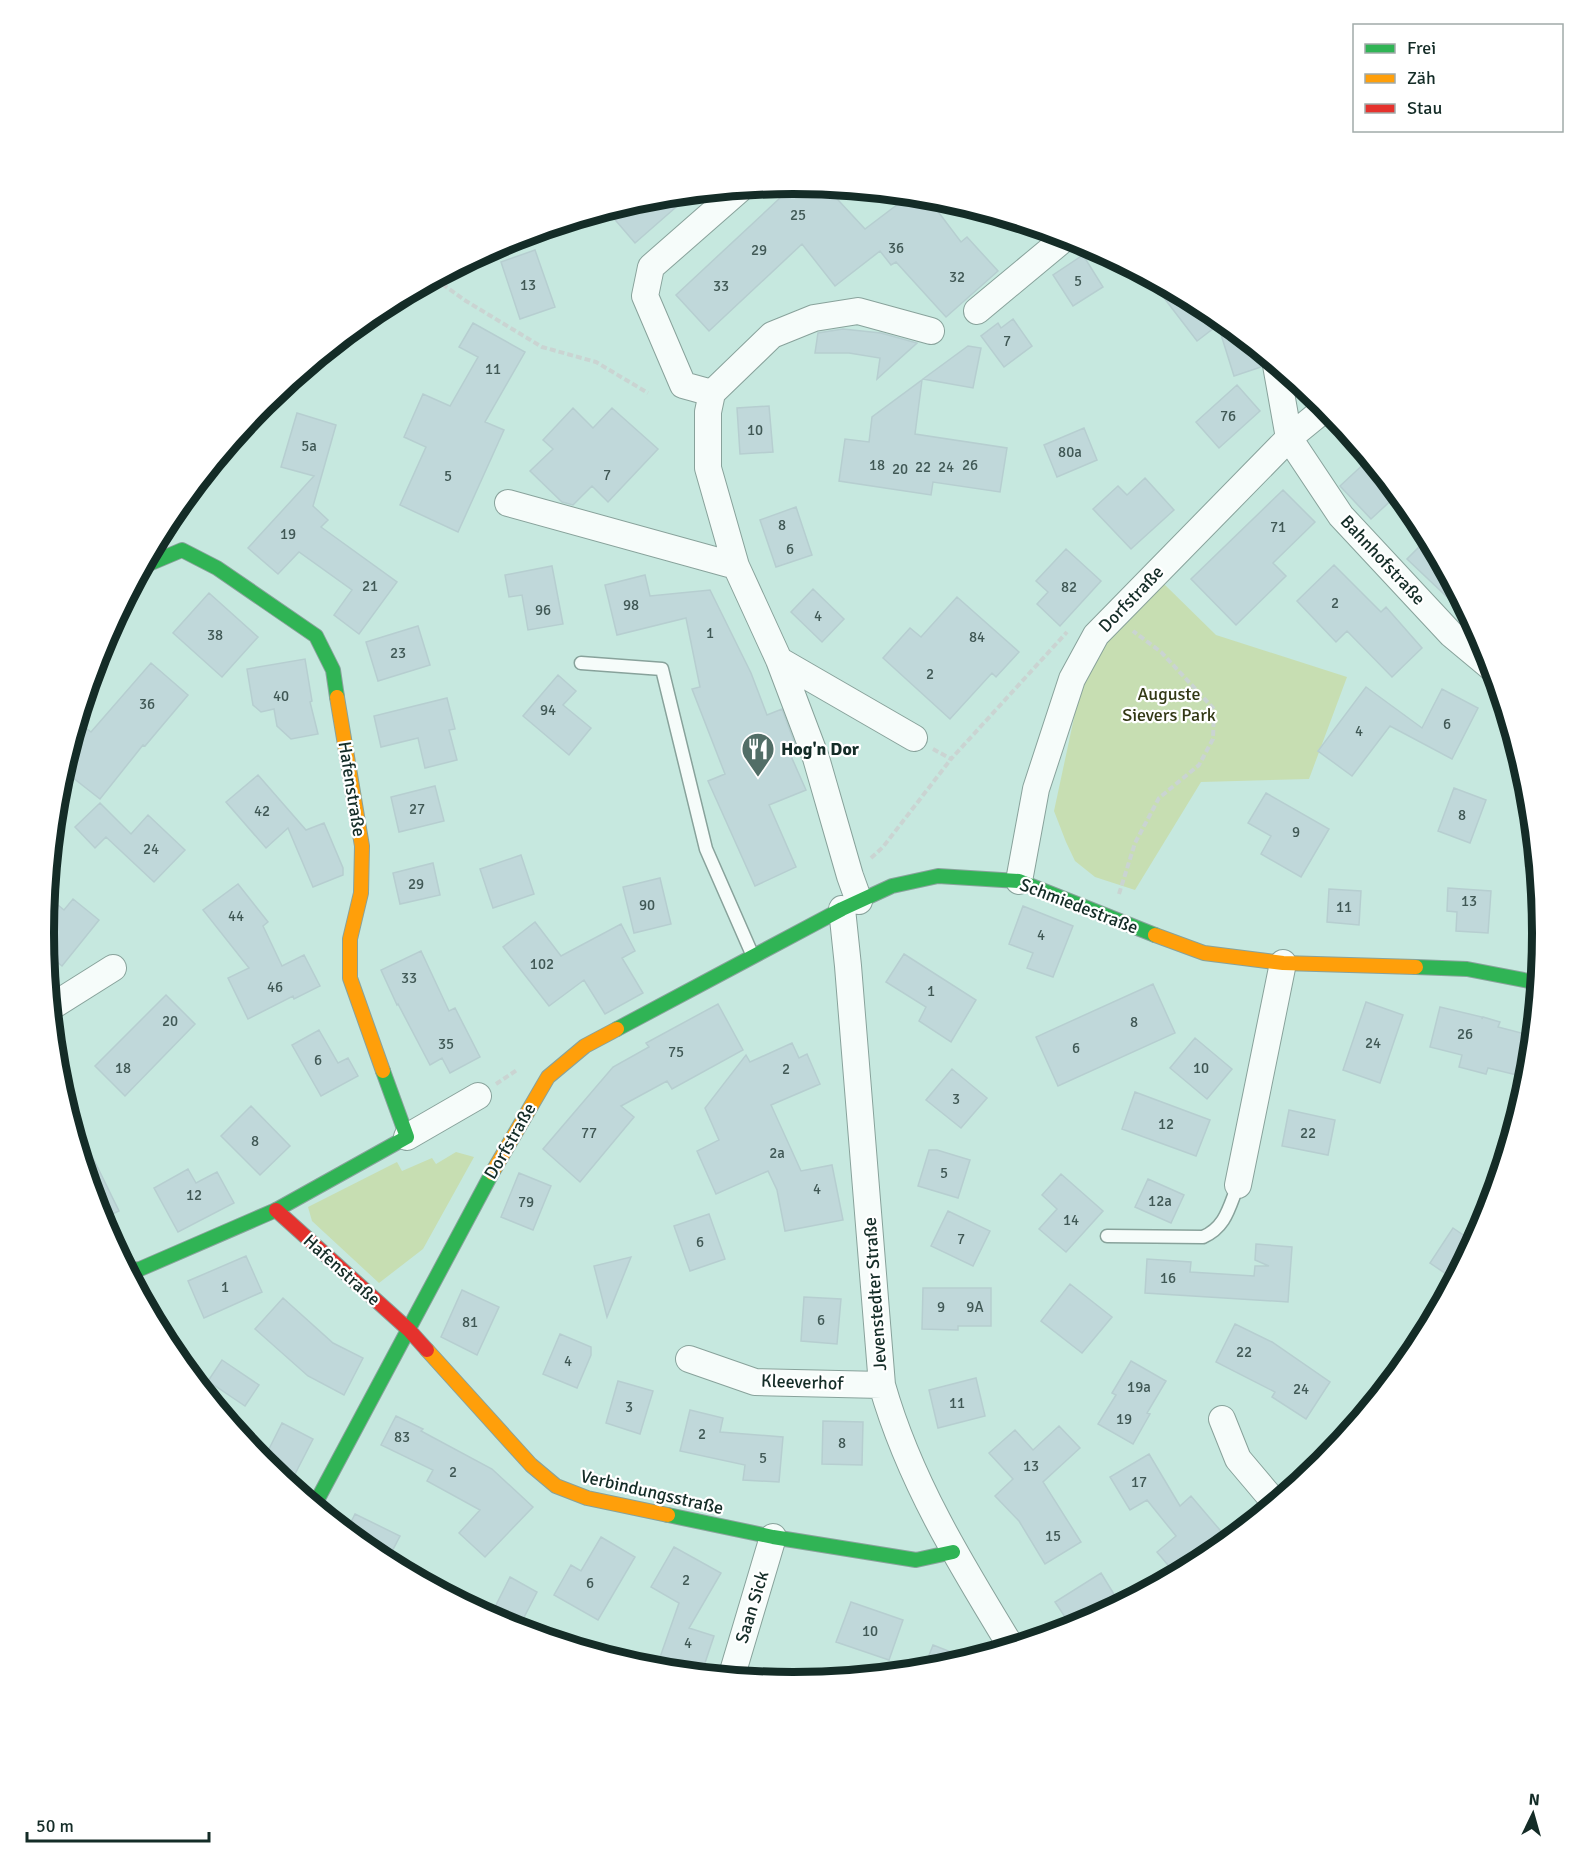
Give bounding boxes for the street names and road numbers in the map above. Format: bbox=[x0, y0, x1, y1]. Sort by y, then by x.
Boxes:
street label: Bahnhofstraße bbox=[1336, 511, 1430, 609]
street label: Dorfstraße bbox=[1094, 561, 1168, 637]
street label: Hafenstraße bbox=[334, 740, 370, 838]
street label: Schmiedestraße bbox=[1017, 873, 1141, 939]
street label: Dorfstraße bbox=[479, 1099, 541, 1183]
street label: Jevenstedter Straße bbox=[859, 1216, 891, 1372]
street label: Hafenstraße bbox=[299, 1230, 385, 1310]
street label: Kleeverhof bbox=[760, 1370, 844, 1394]
street label: Verbindungsstraße bbox=[578, 1465, 726, 1519]
street label: Saan Sick bbox=[731, 1568, 773, 1646]

